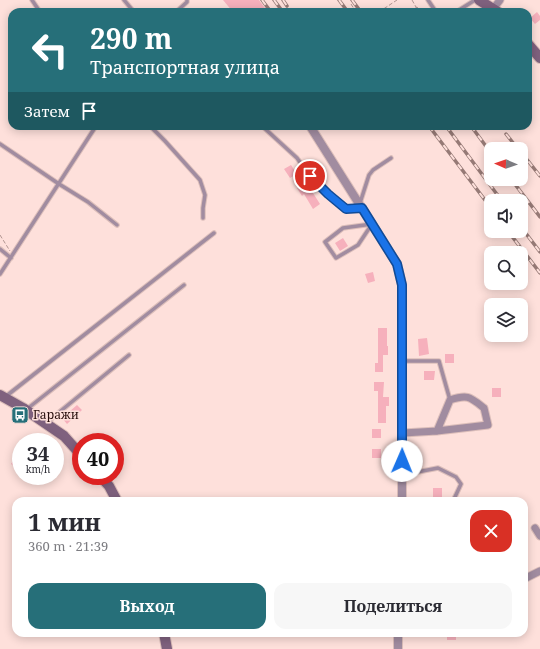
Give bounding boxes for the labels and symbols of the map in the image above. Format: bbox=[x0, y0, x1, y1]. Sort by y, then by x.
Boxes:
north arrow bbox=[484, 142, 528, 186]
pin bbox=[293, 159, 327, 193]
bus stop icon: Гаражи bbox=[10, 405, 30, 425]
place label: Гаражи bbox=[33, 406, 79, 423]
speed limit sign: 40 bbox=[72, 433, 124, 485]
position arrow bbox=[381, 440, 423, 482]

